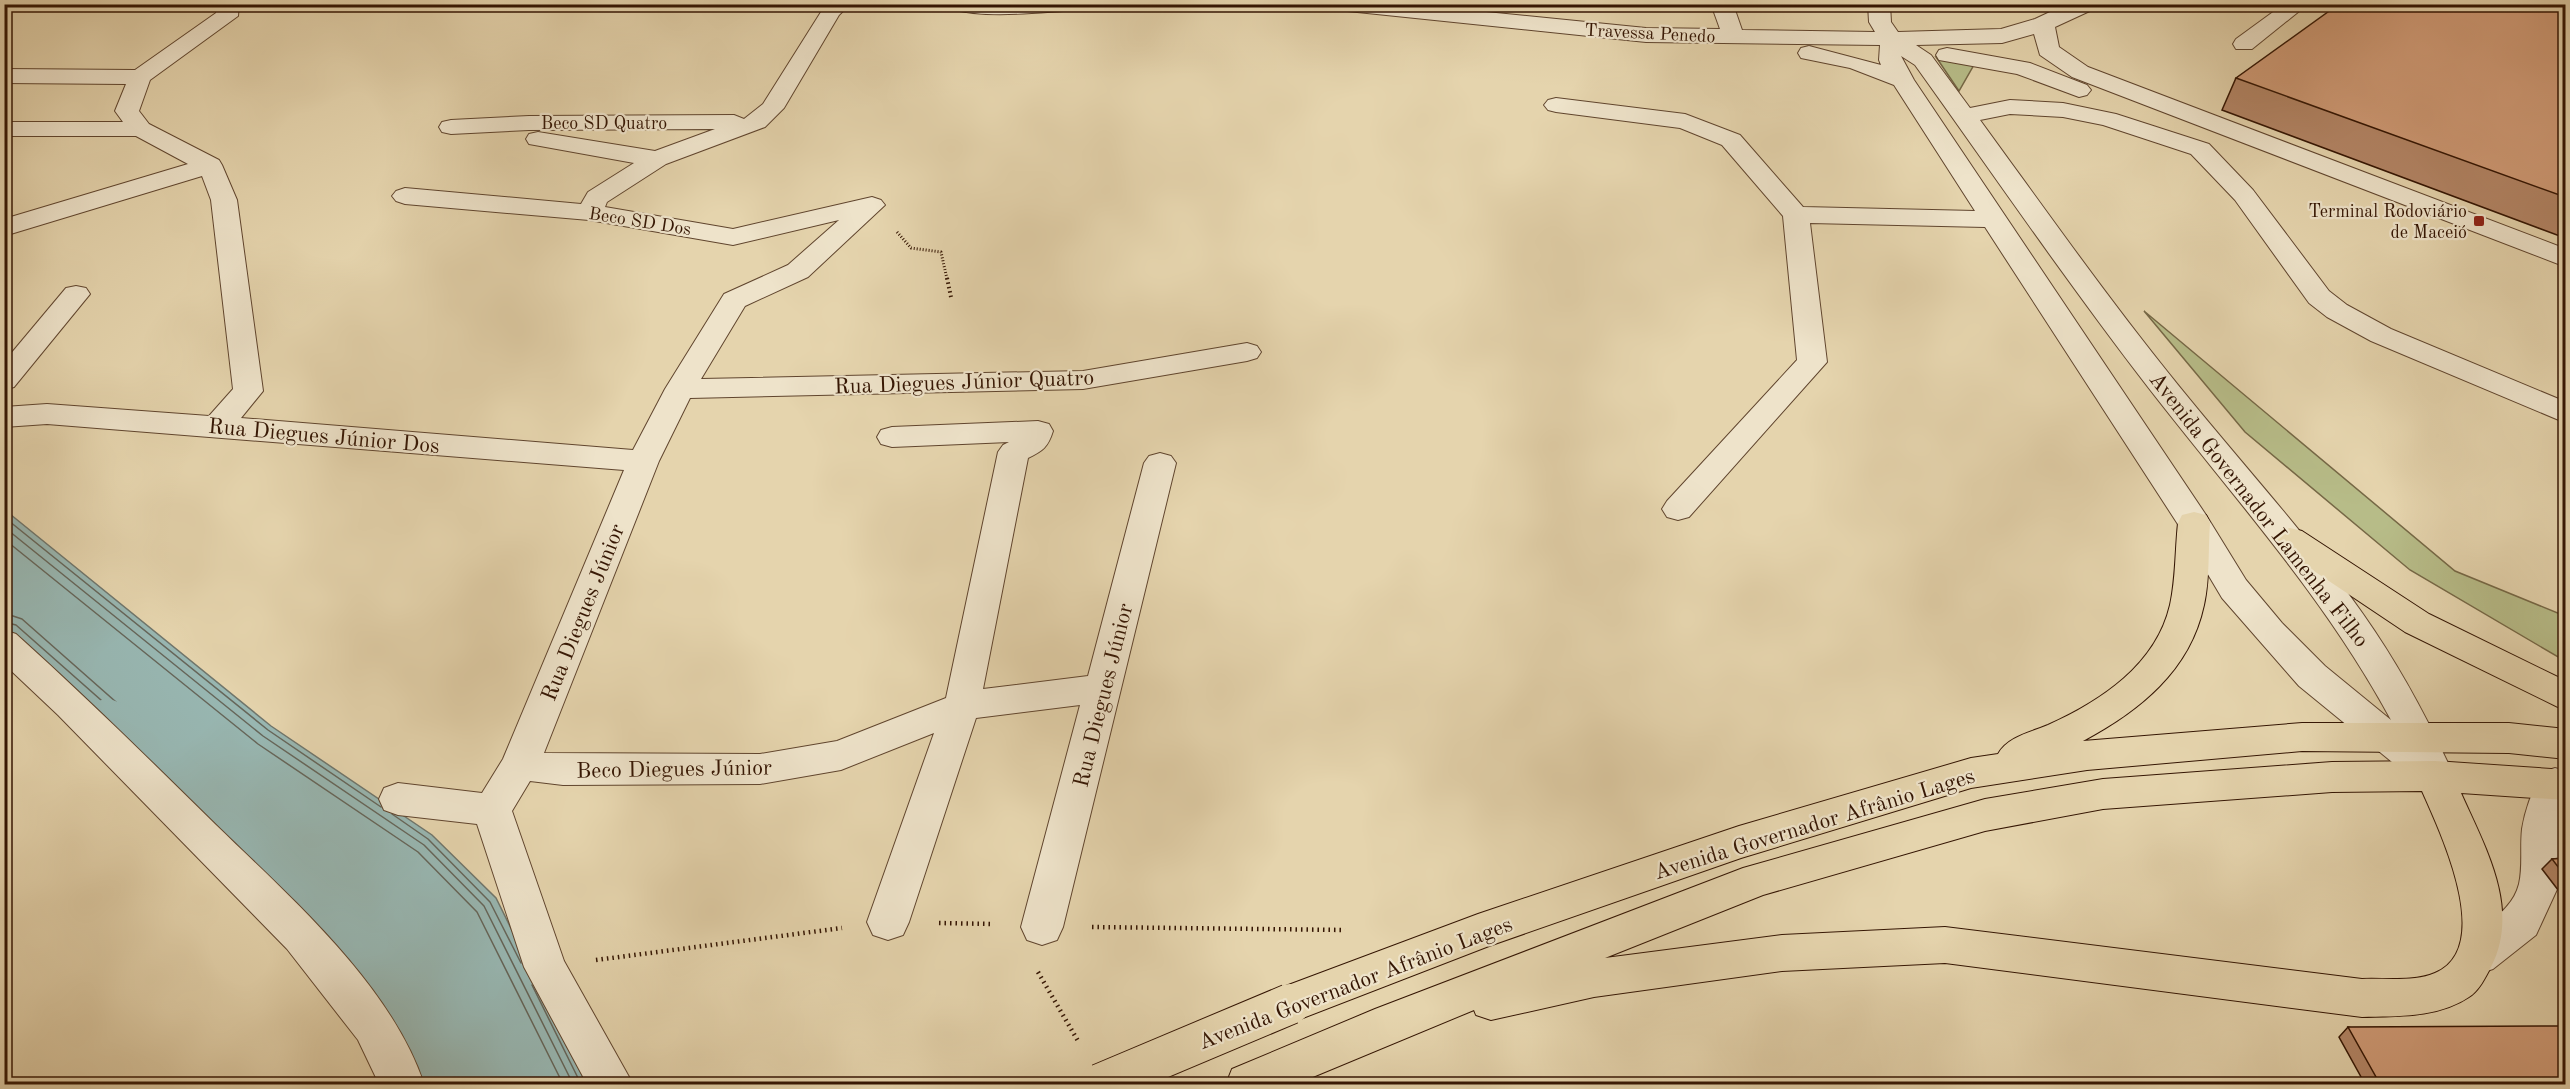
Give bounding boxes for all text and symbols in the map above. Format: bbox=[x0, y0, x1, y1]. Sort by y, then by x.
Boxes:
street label: Travessa Penedo bbox=[1584, 22, 1716, 46]
street label: Beco SD Quatro bbox=[541, 115, 667, 133]
place label: Terminal Rodoviário de Maceió bbox=[2308, 203, 2467, 242]
street label: Beco SD Dos bbox=[587, 205, 693, 239]
marker: Terminal Rodoviário de Maceió bbox=[2472, 214, 2486, 228]
street label: Rua Diegues Júnior Quatro bbox=[834, 367, 1095, 399]
street label: Avenida Governador Lamenha Filho bbox=[2144, 369, 2372, 652]
street label: Rua Diegues Júnior Dos bbox=[207, 416, 441, 458]
street label: Rua Diegues Júnior bbox=[538, 521, 629, 704]
street label: Rua Diegues Júnior bbox=[1070, 601, 1137, 790]
street label: Beco Diegues Júnior bbox=[576, 757, 772, 783]
street label: Avenida Governador Afrânio Lages bbox=[1651, 766, 1978, 884]
street label: Avenida Governador Afrânio Lages bbox=[1196, 914, 1516, 1054]

